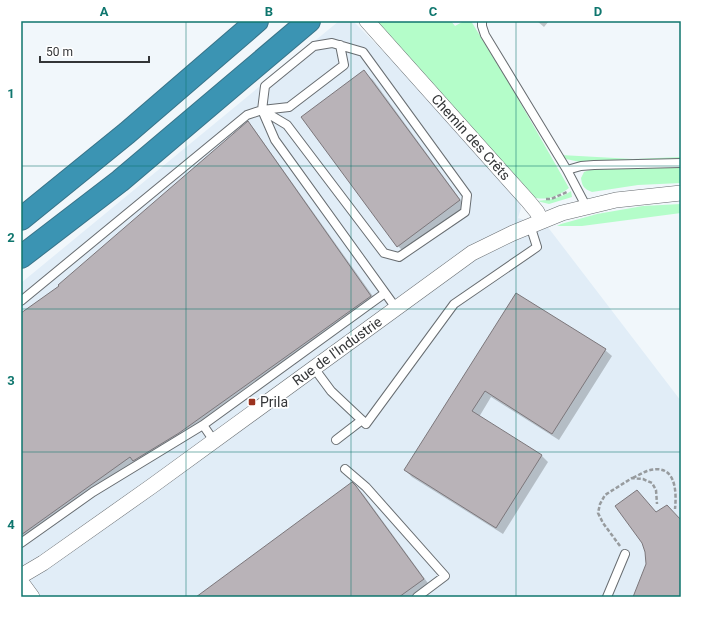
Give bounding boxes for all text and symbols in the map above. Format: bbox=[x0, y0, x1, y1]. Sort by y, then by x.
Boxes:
text: A bbox=[100, 4, 109, 19]
text: B bbox=[265, 4, 273, 19]
text: C bbox=[429, 4, 438, 19]
text: D bbox=[594, 4, 602, 19]
scale bar bbox=[40, 38, 149, 64]
text: 50 m bbox=[46, 45, 73, 59]
text: 1 bbox=[7, 86, 15, 101]
street label: Chemin des Crêts bbox=[428, 91, 514, 183]
text: 2 bbox=[7, 230, 15, 245]
street label: Rue de l'Industrie bbox=[289, 313, 385, 389]
text: 3 bbox=[7, 373, 15, 388]
place label: Prila bbox=[260, 394, 288, 410]
marker: Prila bbox=[247, 397, 257, 407]
text: 4 bbox=[7, 517, 15, 532]

